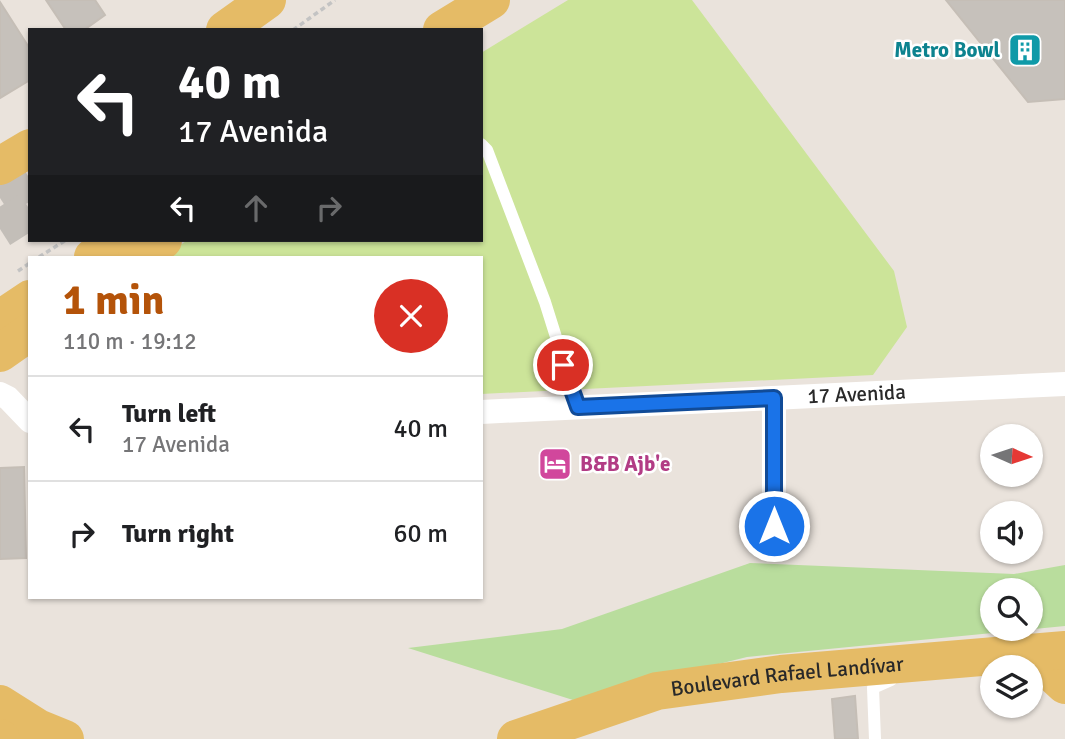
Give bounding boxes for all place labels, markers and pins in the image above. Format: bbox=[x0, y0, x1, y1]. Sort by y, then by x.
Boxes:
building icon: Metro Bowl bbox=[1006, 31, 1044, 69]
place label: Metro Bowl bbox=[894, 37, 1000, 63]
pin bbox=[533, 335, 593, 395]
hotel icon: B&B Ajb'e bbox=[536, 445, 574, 483]
place label: B&B Ajb'e bbox=[580, 451, 671, 477]

